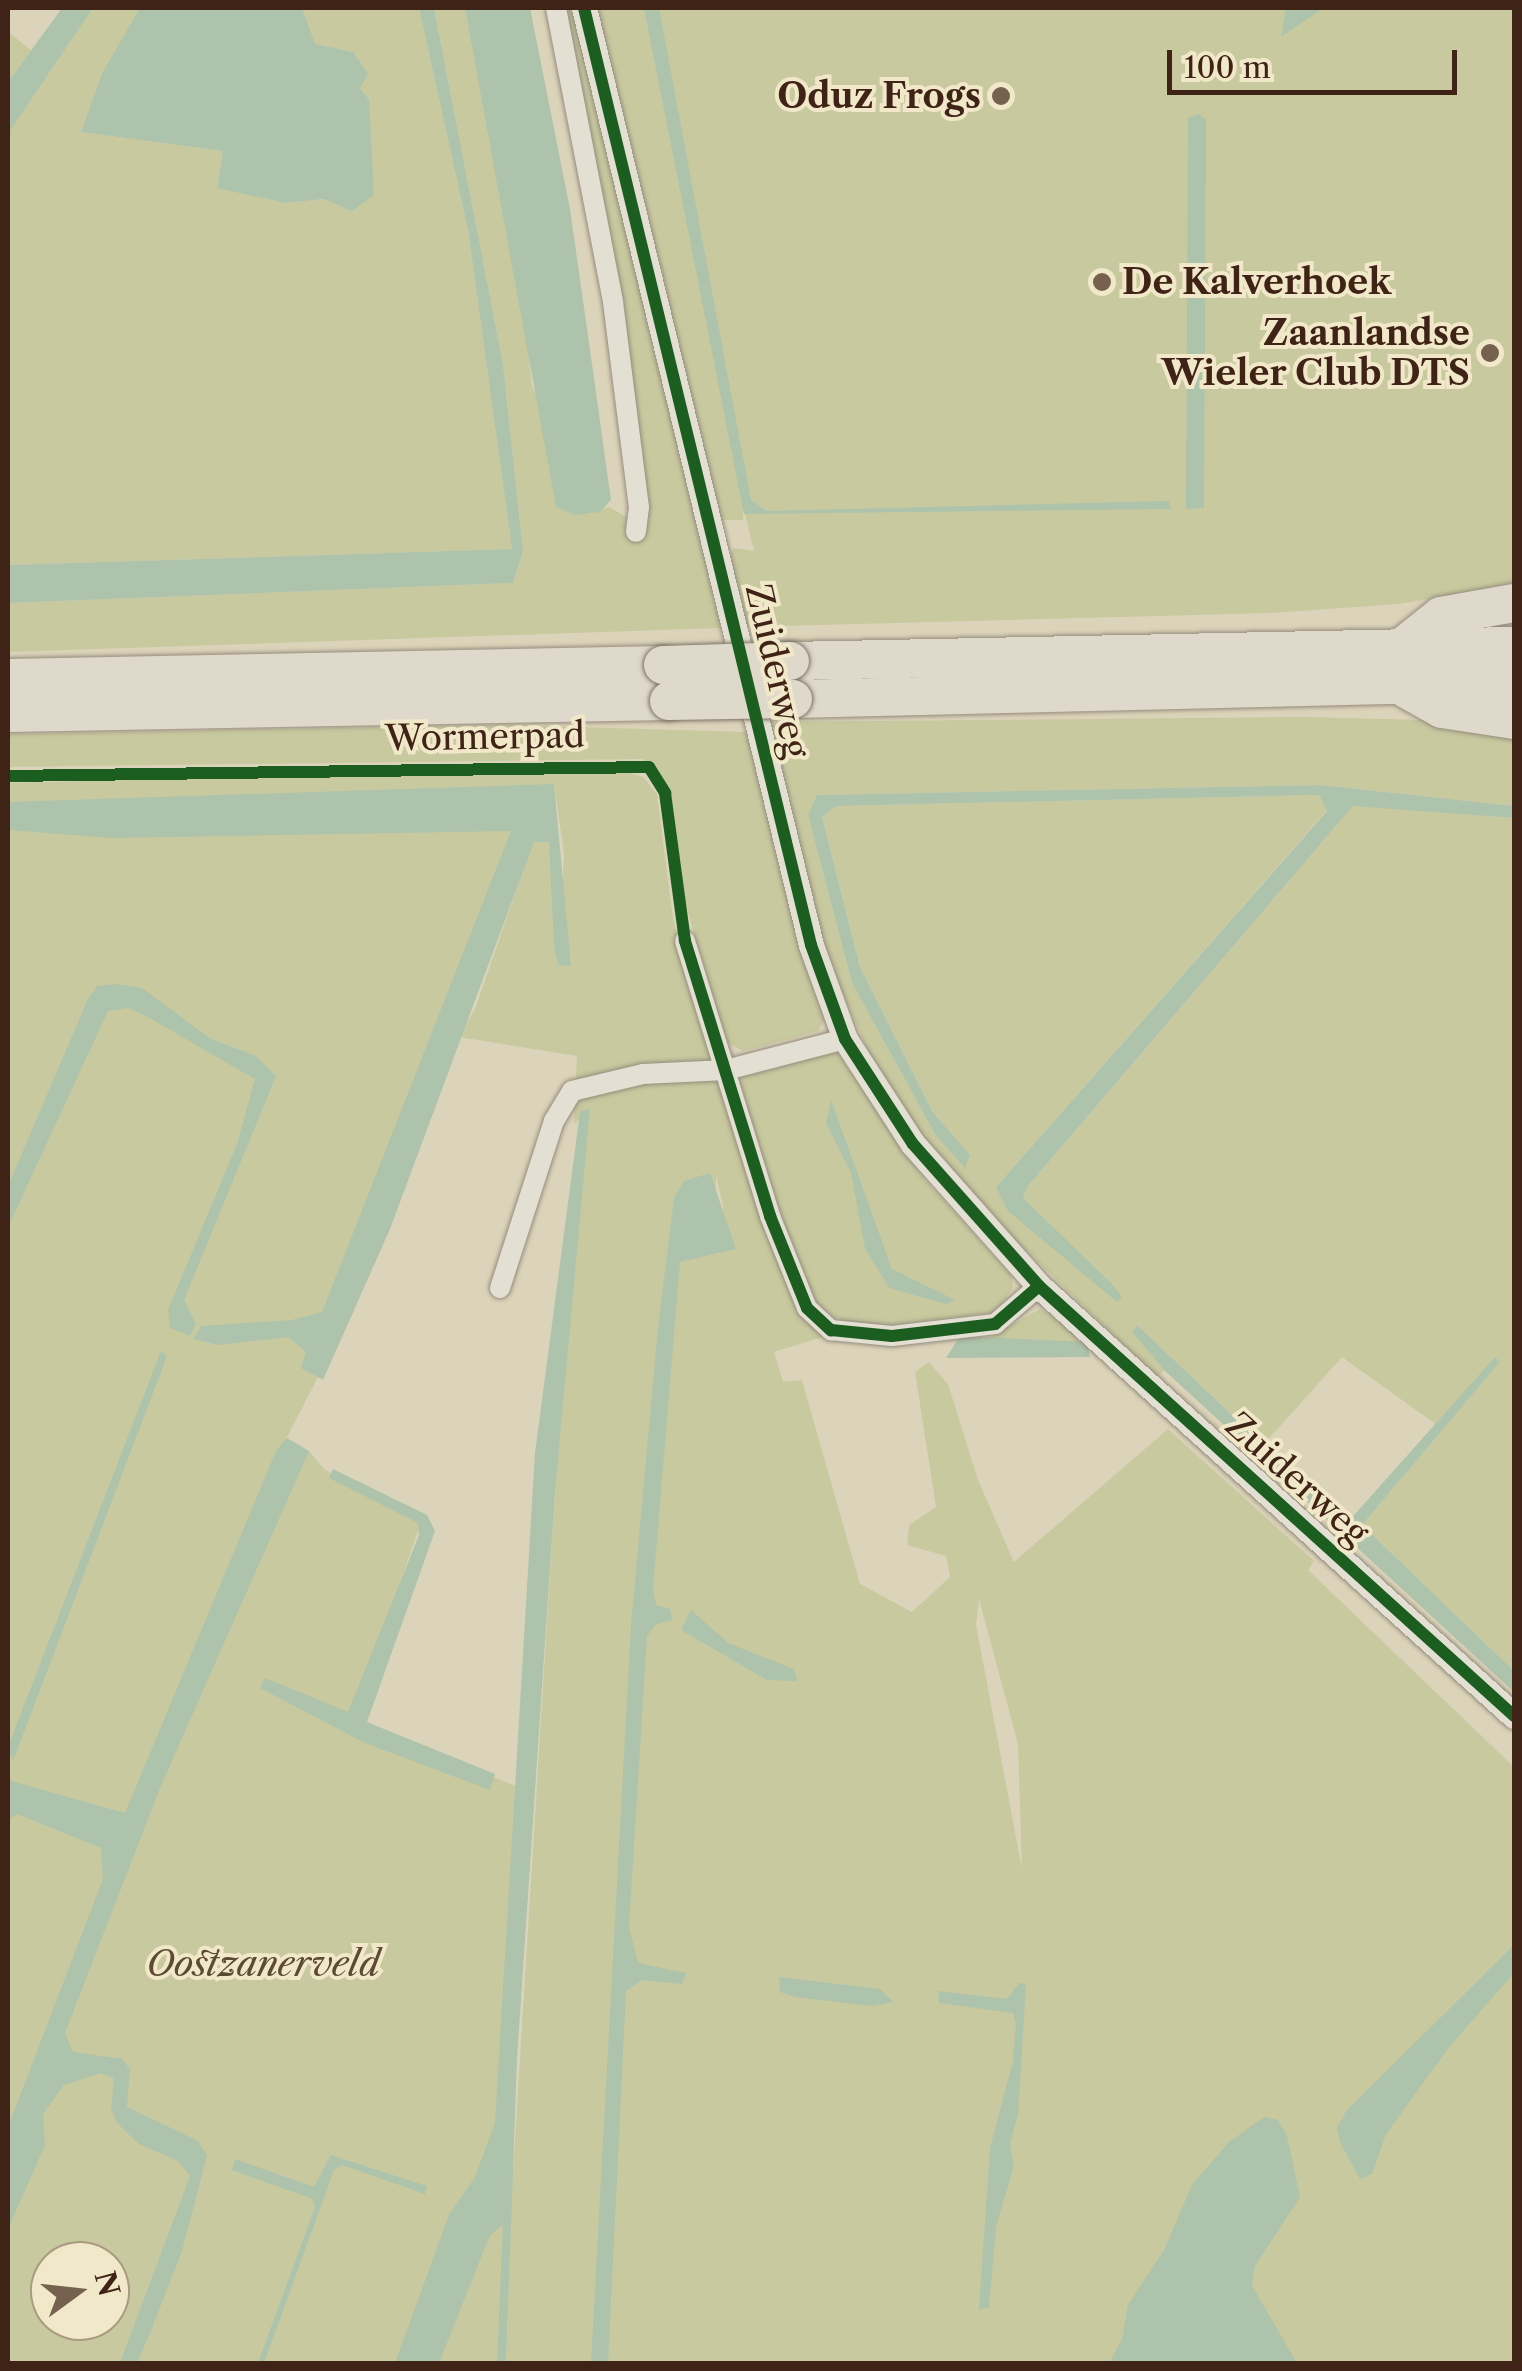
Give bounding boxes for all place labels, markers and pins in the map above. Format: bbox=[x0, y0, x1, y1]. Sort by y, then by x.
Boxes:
place label: Oduz Frogs bbox=[777, 75, 981, 117]
marker: Oduz Frogs bbox=[990, 85, 1012, 107]
place label: De Kalverhoek bbox=[1122, 261, 1391, 303]
marker: De Kalverhoek bbox=[1091, 271, 1113, 293]
place label: Zaanlandse Wieler Club DTS bbox=[1161, 312, 1470, 394]
marker: Zaanlandse Wieler Club DTS bbox=[1479, 342, 1501, 364]

